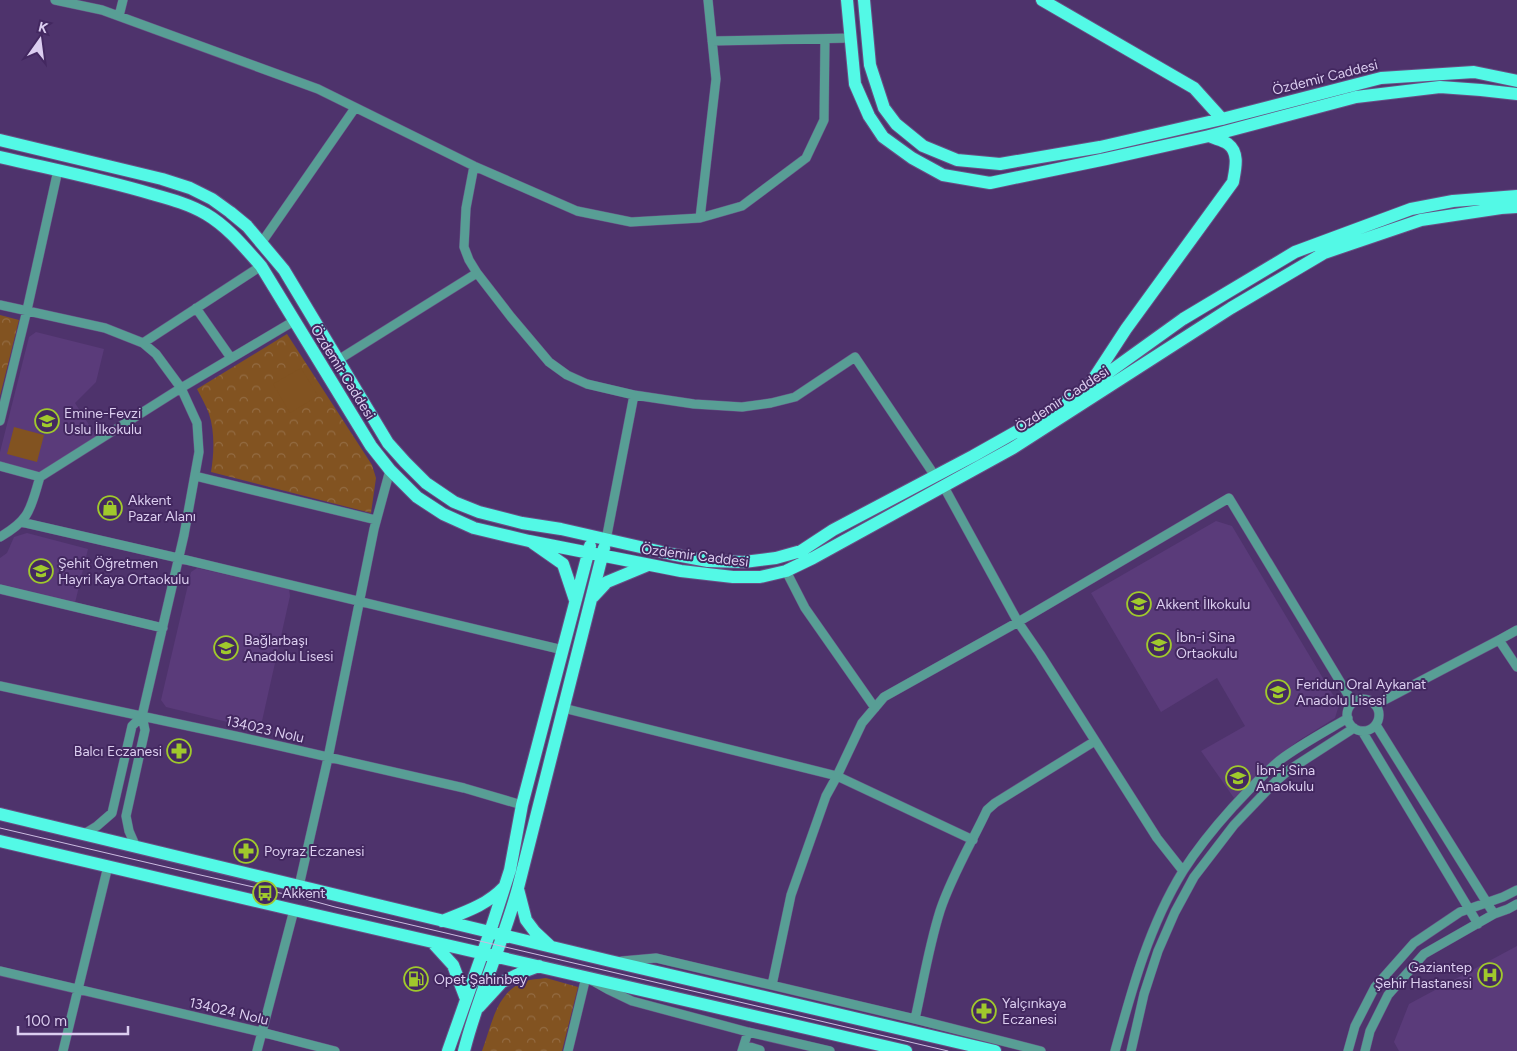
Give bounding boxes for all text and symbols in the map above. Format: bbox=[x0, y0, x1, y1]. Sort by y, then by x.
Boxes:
north arrow bbox=[15, 15, 65, 65]
text: K bbox=[36, 18, 50, 37]
street label: Özdemir Caddesi bbox=[1271, 56, 1380, 99]
street label: Özdemir Caddesi bbox=[307, 322, 378, 423]
street label: Özdemir Caddesi bbox=[1012, 363, 1112, 436]
place label: Emine-Fevzi Uslu İlkokulu bbox=[64, 405, 142, 438]
school or university icon: Emine-Fevzi Uslu İlkokulu bbox=[34, 408, 60, 434]
place label: Akkent Pazar Alanı bbox=[128, 492, 196, 525]
shop icon: Akkent Pazar Alanı bbox=[97, 495, 123, 521]
street label: Özdemir Caddesi bbox=[640, 540, 750, 571]
place label: Şehit Öğretmen Hayri Kaya Ortaokulu bbox=[58, 555, 189, 588]
school or university icon: Şehit Öğretmen Hayri Kaya Ortaokulu bbox=[28, 558, 54, 584]
school or university icon: Akkent İlkokulu bbox=[1126, 591, 1152, 617]
place label: Akkent İlkokulu bbox=[1156, 596, 1250, 613]
place label: İbn-i Sina Ortaokulu bbox=[1176, 629, 1238, 662]
place label: Bağlarbaşı Anadolu Lisesi bbox=[244, 632, 334, 665]
school or university icon: İbn-i Sina Ortaokulu bbox=[1146, 632, 1172, 658]
school or university icon: Bağlarbaşı Anadolu Lisesi bbox=[213, 635, 239, 661]
place label: Feridun Oral Aykanat Anadolu Lisesi bbox=[1296, 676, 1426, 709]
school or university icon: Feridun Oral Aykanat Anadolu Lisesi bbox=[1265, 679, 1291, 705]
street label: 134023 Nolu bbox=[224, 712, 306, 747]
pharmacy icon: Balcı Eczanesi bbox=[166, 738, 192, 764]
place label: Balcı Eczanesi bbox=[74, 743, 162, 760]
place label: İbn-i Sina Anaokulu bbox=[1256, 762, 1315, 795]
school or university icon: İbn-i Sina Anaokulu bbox=[1225, 765, 1251, 791]
pharmacy icon: Poyraz Eczanesi bbox=[233, 838, 259, 864]
place label: Poyraz Eczanesi bbox=[264, 843, 365, 860]
bus stop icon: Akkent bbox=[252, 880, 278, 906]
place label: Akkent bbox=[282, 885, 326, 902]
place label: Gaziantep Şehir Hastanesi bbox=[1375, 959, 1472, 992]
hospital icon: Gaziantep Şehir Hastanesi bbox=[1477, 962, 1503, 988]
fuel station icon: Opet Şahinbey bbox=[403, 966, 429, 992]
place label: Opet Şahinbey bbox=[434, 971, 528, 988]
street label: 134024 Nolu bbox=[188, 994, 270, 1029]
place label: Yalçınkaya Eczanesi bbox=[1002, 995, 1066, 1028]
pharmacy icon: Yalçınkaya Eczanesi bbox=[971, 998, 997, 1024]
scale bar bbox=[18, 1004, 128, 1036]
text: 100 m bbox=[25, 1012, 67, 1030]

